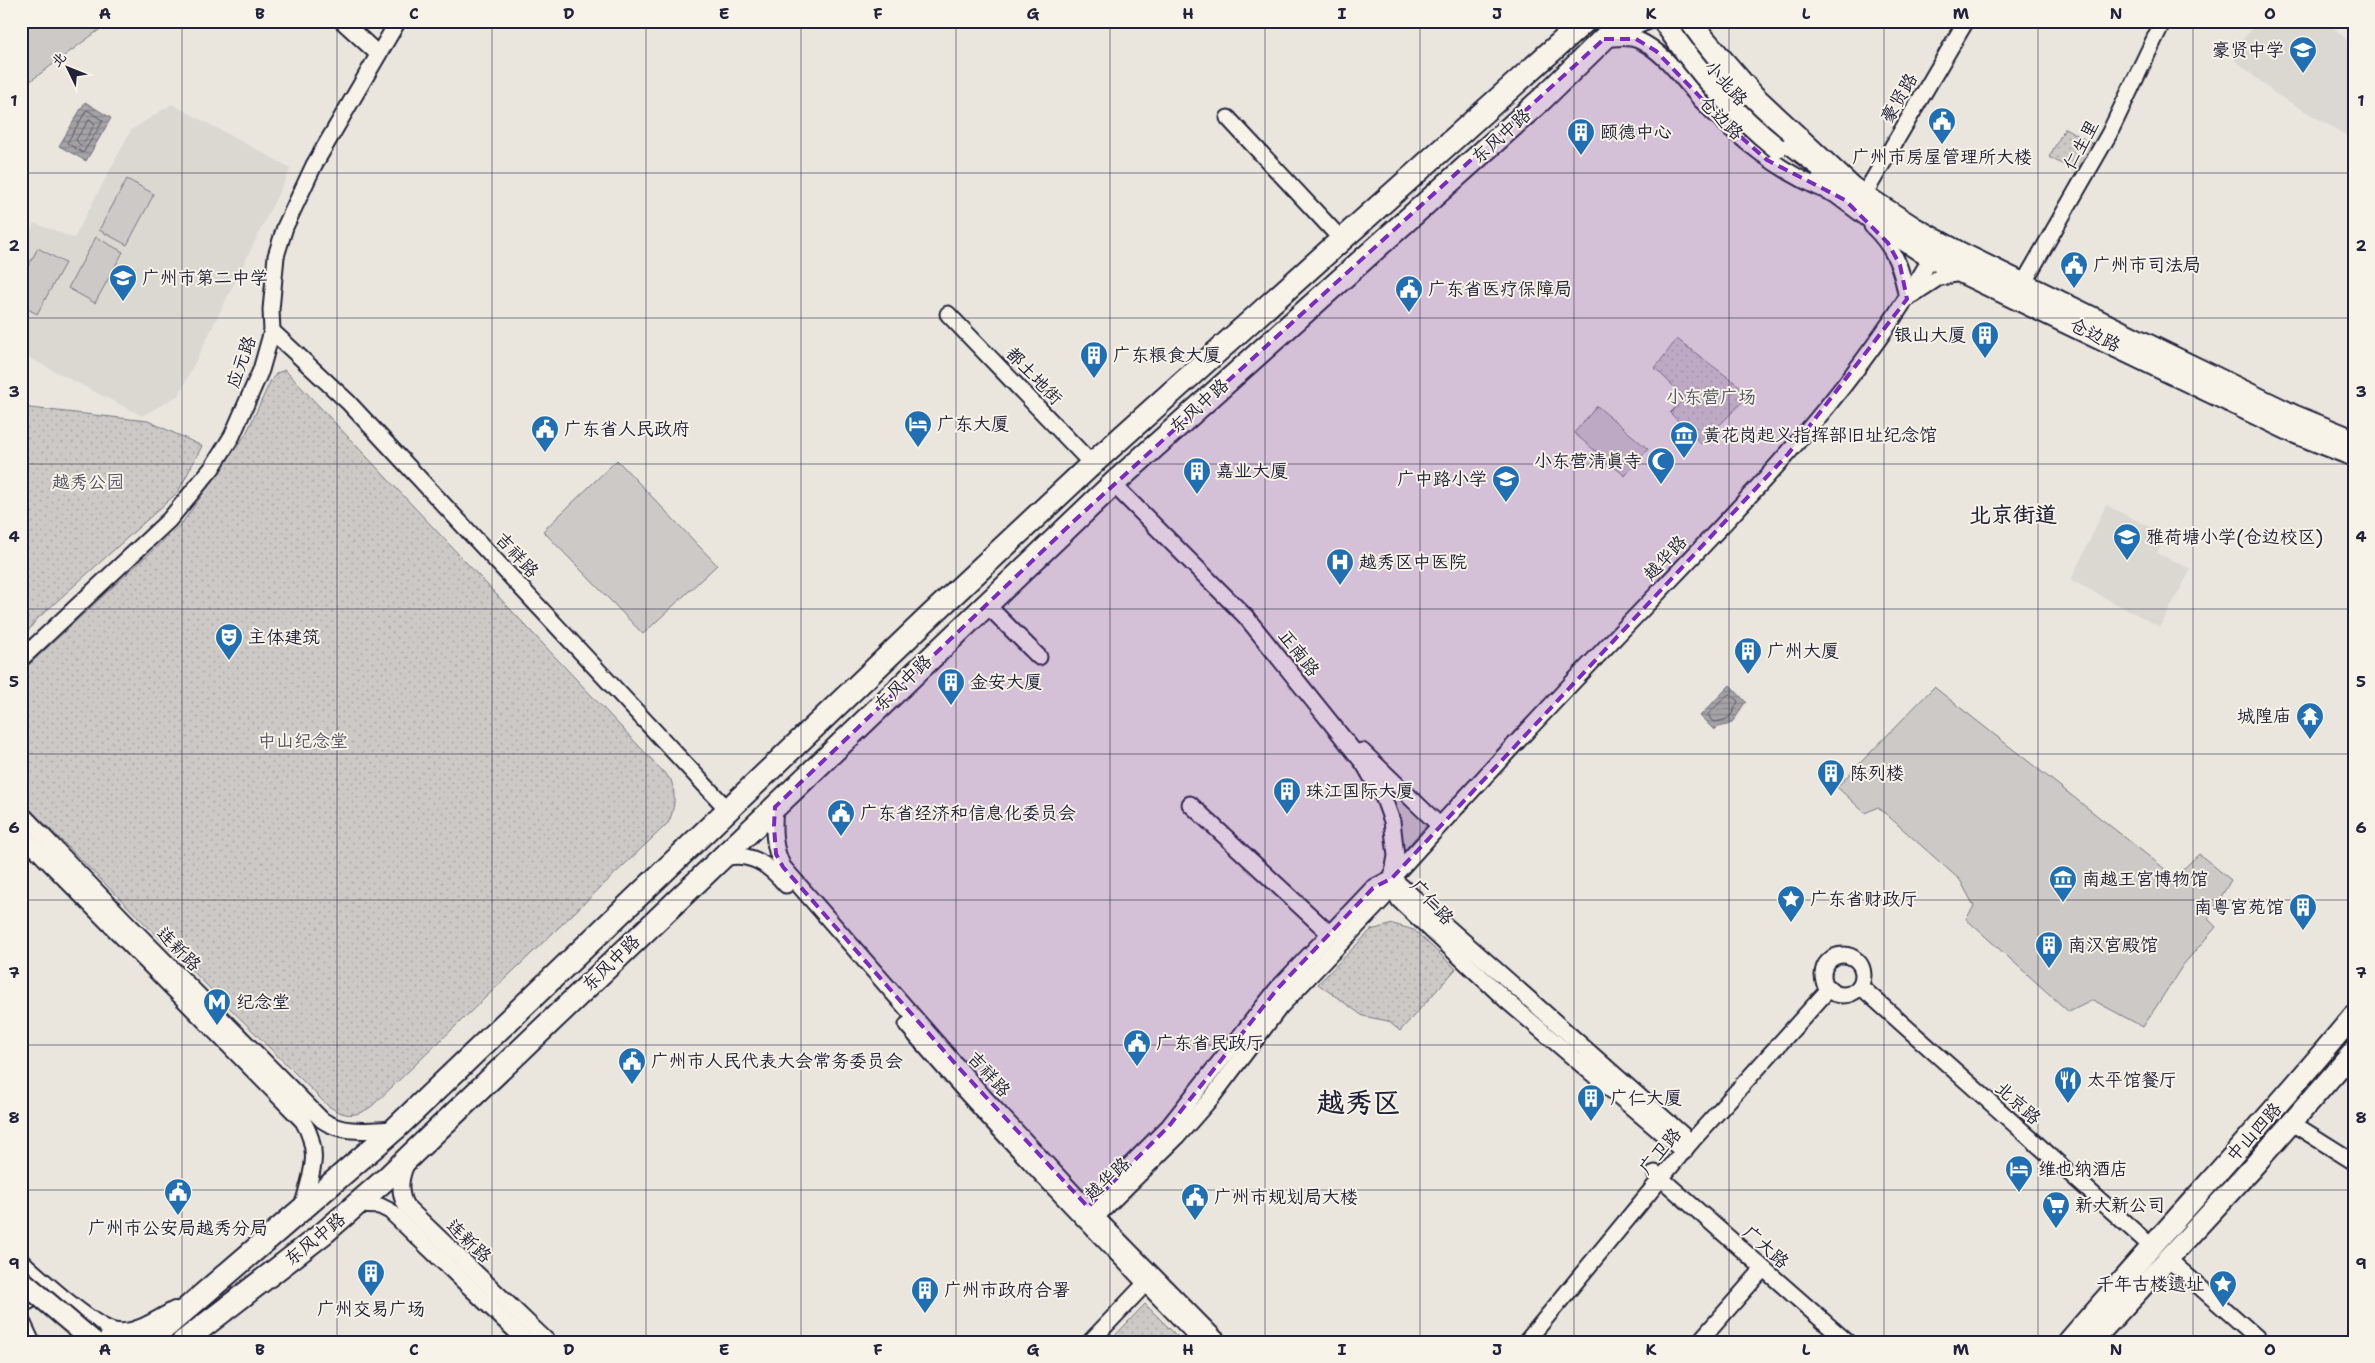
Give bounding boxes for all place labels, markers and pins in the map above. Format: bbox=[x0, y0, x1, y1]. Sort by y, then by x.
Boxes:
school or university icon: 豪贤中学 bbox=[2288, 35, 2318, 74]
place label: 豪贤中学 bbox=[2212, 38, 2284, 62]
public building icon: 广州市房屋管理所大楼 bbox=[1927, 106, 1957, 145]
building icon: 颐德中心 bbox=[1566, 117, 1596, 156]
place label: 颐德中心 bbox=[1600, 120, 1672, 144]
place label: 广州市房屋管理所大楼 bbox=[1852, 145, 2032, 169]
public building icon: 广州市司法局 bbox=[2059, 250, 2089, 289]
place label: 广州市司法局 bbox=[2093, 253, 2201, 277]
school or university icon: 广州市第二中学 bbox=[108, 263, 138, 302]
place label: 广州市第二中学 bbox=[142, 266, 268, 290]
public building icon: 广东省医疗保障局 bbox=[1394, 274, 1424, 313]
place label: 广东省医疗保障局 bbox=[1428, 277, 1572, 301]
building icon: 银山大厦 bbox=[1970, 320, 2000, 359]
place label: 银山大厦 bbox=[1894, 323, 1966, 347]
building icon: 广东粮食大厦 bbox=[1079, 340, 1109, 379]
place label: 广东粮食大厦 bbox=[1113, 343, 1221, 367]
hotel icon: 广东大厦 bbox=[903, 409, 933, 448]
place label: 广东大厦 bbox=[937, 412, 1009, 436]
public building icon: 广东省人民政府 bbox=[530, 414, 560, 453]
place label: 广东省人民政府 bbox=[564, 417, 690, 441]
museum icon: 黄花岗起义指挥部旧址纪念馆 bbox=[1669, 420, 1699, 459]
place label: 黄花岗起义指挥部旧址纪念馆 bbox=[1703, 423, 1937, 447]
mosque icon: 小东营清真寺 bbox=[1646, 446, 1676, 485]
place label: 小东营清真寺 bbox=[1534, 449, 1642, 473]
building icon: 嘉业大厦 bbox=[1182, 456, 1212, 495]
place label: 嘉业大厦 bbox=[1216, 459, 1288, 483]
school or university icon: 广中路小学 bbox=[1491, 464, 1521, 503]
place label: 广中路小学 bbox=[1397, 467, 1487, 491]
school or university icon: 雅荷塘小学(仓边校区) bbox=[2112, 522, 2142, 561]
place label: 雅荷塘小学(仓边校区) bbox=[2146, 525, 2323, 549]
hospital icon: 越秀区中医院 bbox=[1325, 547, 1355, 586]
place label: 越秀区中医院 bbox=[1359, 550, 1467, 574]
theatre icon: 主体建筑 bbox=[214, 622, 244, 661]
place label: 主体建筑 bbox=[248, 625, 320, 649]
building icon: 广州大厦 bbox=[1733, 636, 1763, 675]
place label: 广州大厦 bbox=[1767, 639, 1839, 663]
building icon: 金安大厦 bbox=[936, 667, 966, 706]
place label: 金安大厦 bbox=[970, 670, 1042, 694]
temple icon: 城隍庙 bbox=[2295, 701, 2325, 740]
place label: 城隍庙 bbox=[2237, 704, 2291, 728]
building icon: 陈列楼 bbox=[1816, 758, 1846, 797]
place label: 陈列楼 bbox=[1850, 761, 1904, 785]
building icon: 珠江国际大厦 bbox=[1272, 776, 1302, 815]
place label: 珠江国际大厦 bbox=[1306, 779, 1414, 803]
public building icon: 广东省经济和信息化委员会 bbox=[826, 798, 856, 837]
place label: 广东省经济和信息化委员会 bbox=[860, 801, 1076, 825]
museum icon: 南越王宫博物馆 bbox=[2048, 864, 2078, 903]
place label: 南越王宫博物馆 bbox=[2082, 867, 2208, 891]
place icon: 广东省财政厅 bbox=[1776, 884, 1806, 923]
place label: 广东省财政厅 bbox=[1810, 887, 1918, 911]
building icon: 南粤宫苑馆 bbox=[2288, 892, 2318, 931]
place label: 南粤宫苑馆 bbox=[2194, 895, 2284, 919]
building icon: 南汉宫殿馆 bbox=[2034, 930, 2064, 969]
place label: 南汉宫殿馆 bbox=[2068, 933, 2158, 957]
metro station icon: 纪念堂 bbox=[202, 987, 232, 1026]
place label: 纪念堂 bbox=[236, 990, 290, 1014]
public building icon: 广东省民政厅 bbox=[1122, 1028, 1152, 1067]
place label: 广东省民政厅 bbox=[1156, 1031, 1264, 1055]
public building icon: 广州市人民代表大会常务委员会 bbox=[617, 1046, 647, 1085]
place label: 广州市人民代表大会常务委员会 bbox=[651, 1049, 903, 1073]
restaurant icon: 太平馆餐厅 bbox=[2053, 1065, 2083, 1104]
place label: 太平馆餐厅 bbox=[2087, 1068, 2177, 1092]
building icon: 广仁大厦 bbox=[1576, 1083, 1606, 1122]
place label: 广仁大厦 bbox=[1610, 1086, 1682, 1110]
hotel icon: 维也纳酒店 bbox=[2004, 1154, 2034, 1193]
place label: 维也纳酒店 bbox=[2038, 1157, 2128, 1181]
public building icon: 广州市公安局越秀分局 bbox=[163, 1177, 193, 1216]
public building icon: 广州市规划局大楼 bbox=[1180, 1182, 1210, 1221]
place label: 广州市规划局大楼 bbox=[1214, 1185, 1358, 1209]
supermarket icon: 新大新公司 bbox=[2041, 1190, 2071, 1229]
place label: 新大新公司 bbox=[2075, 1193, 2165, 1217]
place label: 广州市公安局越秀分局 bbox=[88, 1216, 268, 1240]
building icon: 广州交易广场 bbox=[356, 1258, 386, 1297]
place icon: 千年古楼遗址 bbox=[2208, 1269, 2238, 1308]
place label: 千年古楼遗址 bbox=[2096, 1272, 2204, 1296]
building icon: 广州市政府合署 bbox=[910, 1275, 940, 1314]
place label: 广州市政府合署 bbox=[944, 1278, 1070, 1302]
place label: 广州交易广场 bbox=[317, 1297, 425, 1321]

